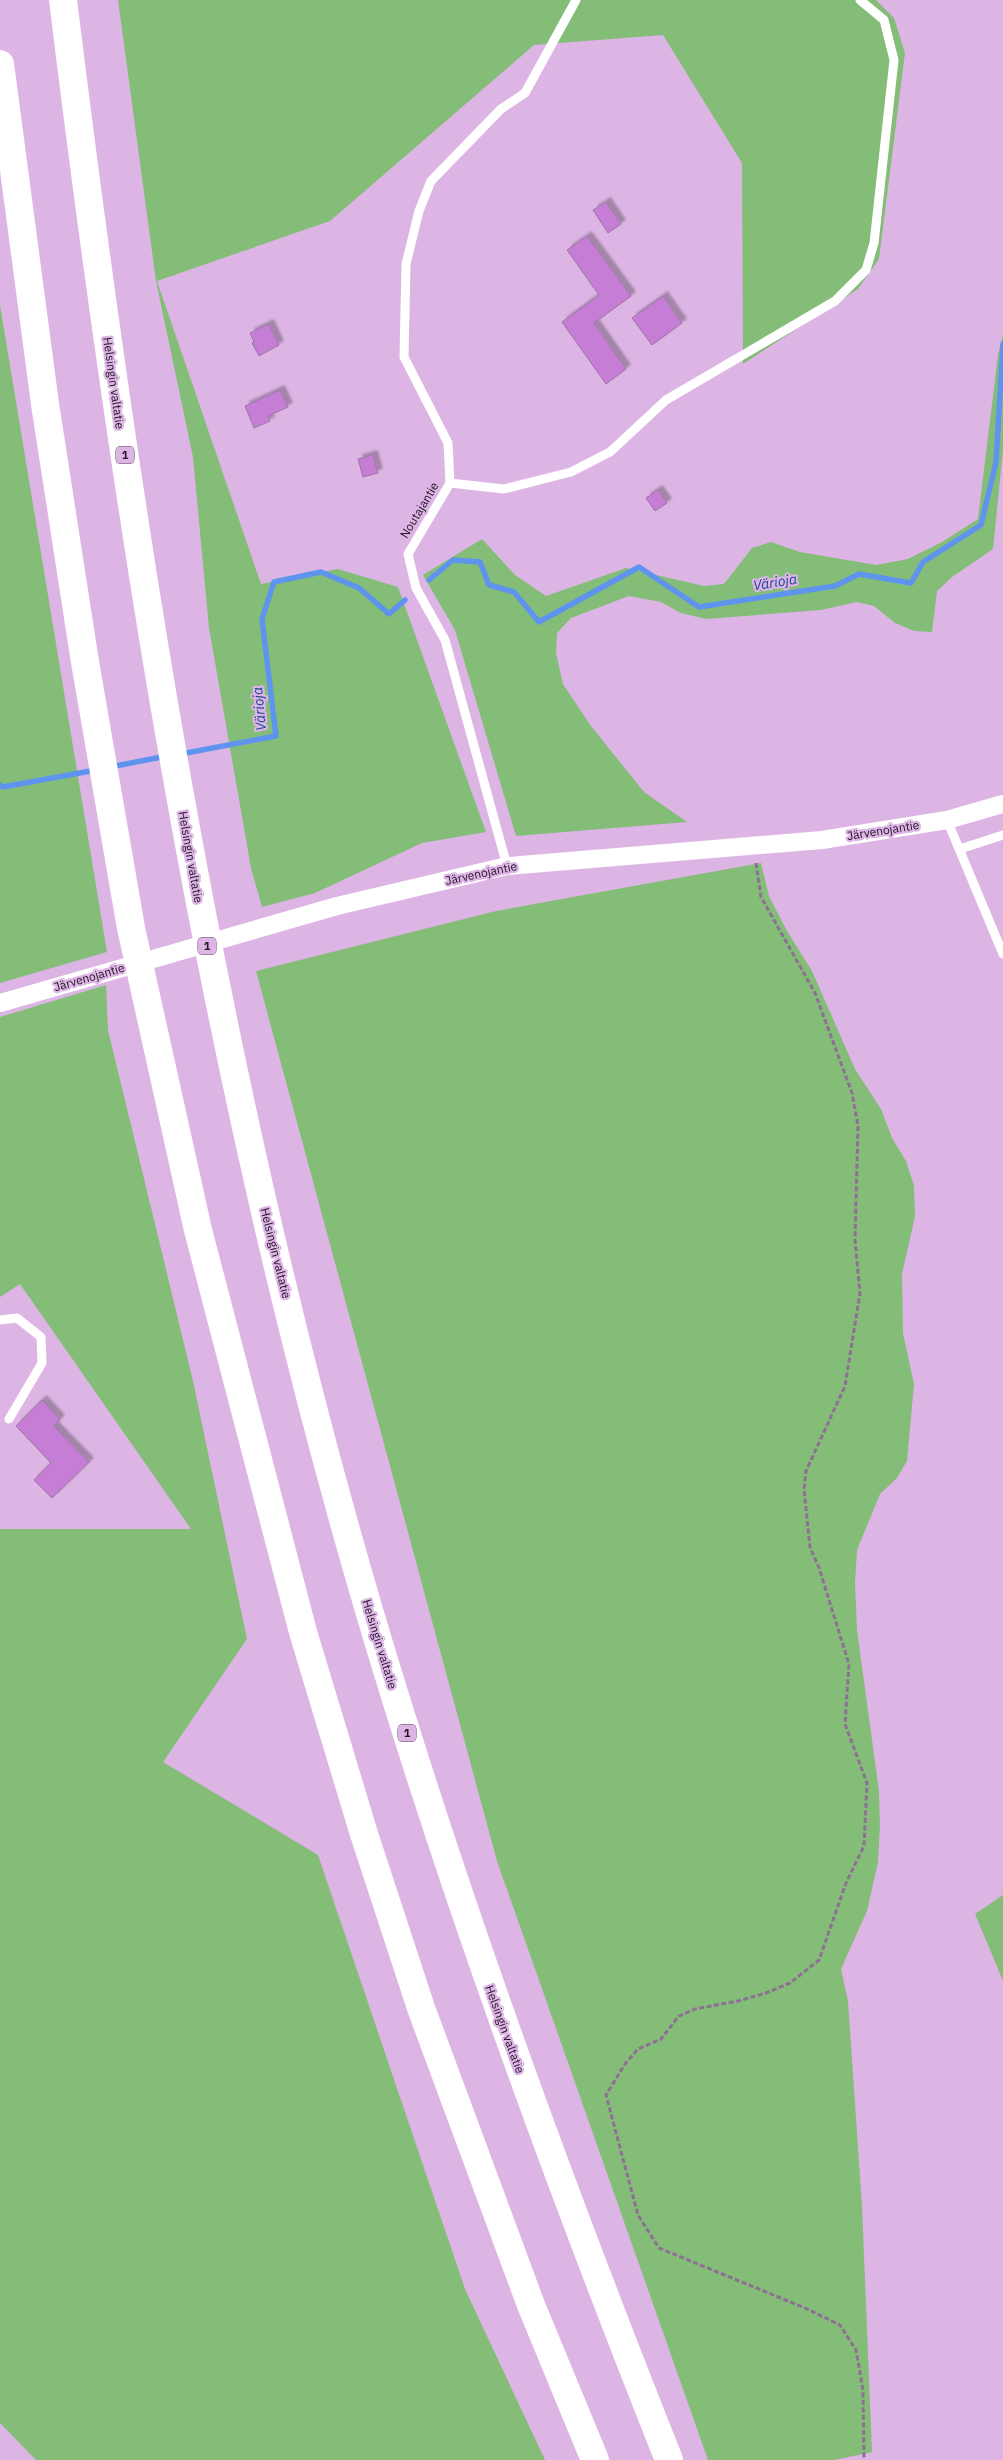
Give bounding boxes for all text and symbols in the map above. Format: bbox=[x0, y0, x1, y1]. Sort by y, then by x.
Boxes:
street label: Helsingin valtatie bbox=[100, 336, 128, 430]
road number: 1 bbox=[116, 446, 134, 464]
street label: Noutajantie bbox=[396, 479, 442, 541]
water label: Värioja bbox=[752, 570, 798, 594]
water label: Värioja bbox=[248, 686, 270, 732]
street label: Helsingin valtatie bbox=[176, 810, 207, 904]
street label: Järvenojantie bbox=[846, 817, 921, 843]
street label: Järvenojantie bbox=[444, 858, 519, 888]
road number: 1 bbox=[198, 938, 216, 954]
street label: Järvenojantie bbox=[52, 960, 127, 994]
street label: Helsingin valtatie bbox=[257, 1206, 295, 1300]
street label: Helsingin valtatie bbox=[359, 1597, 401, 1691]
road number: 1 bbox=[398, 1725, 416, 1742]
street label: Helsingin valtatie bbox=[482, 1983, 528, 2076]

